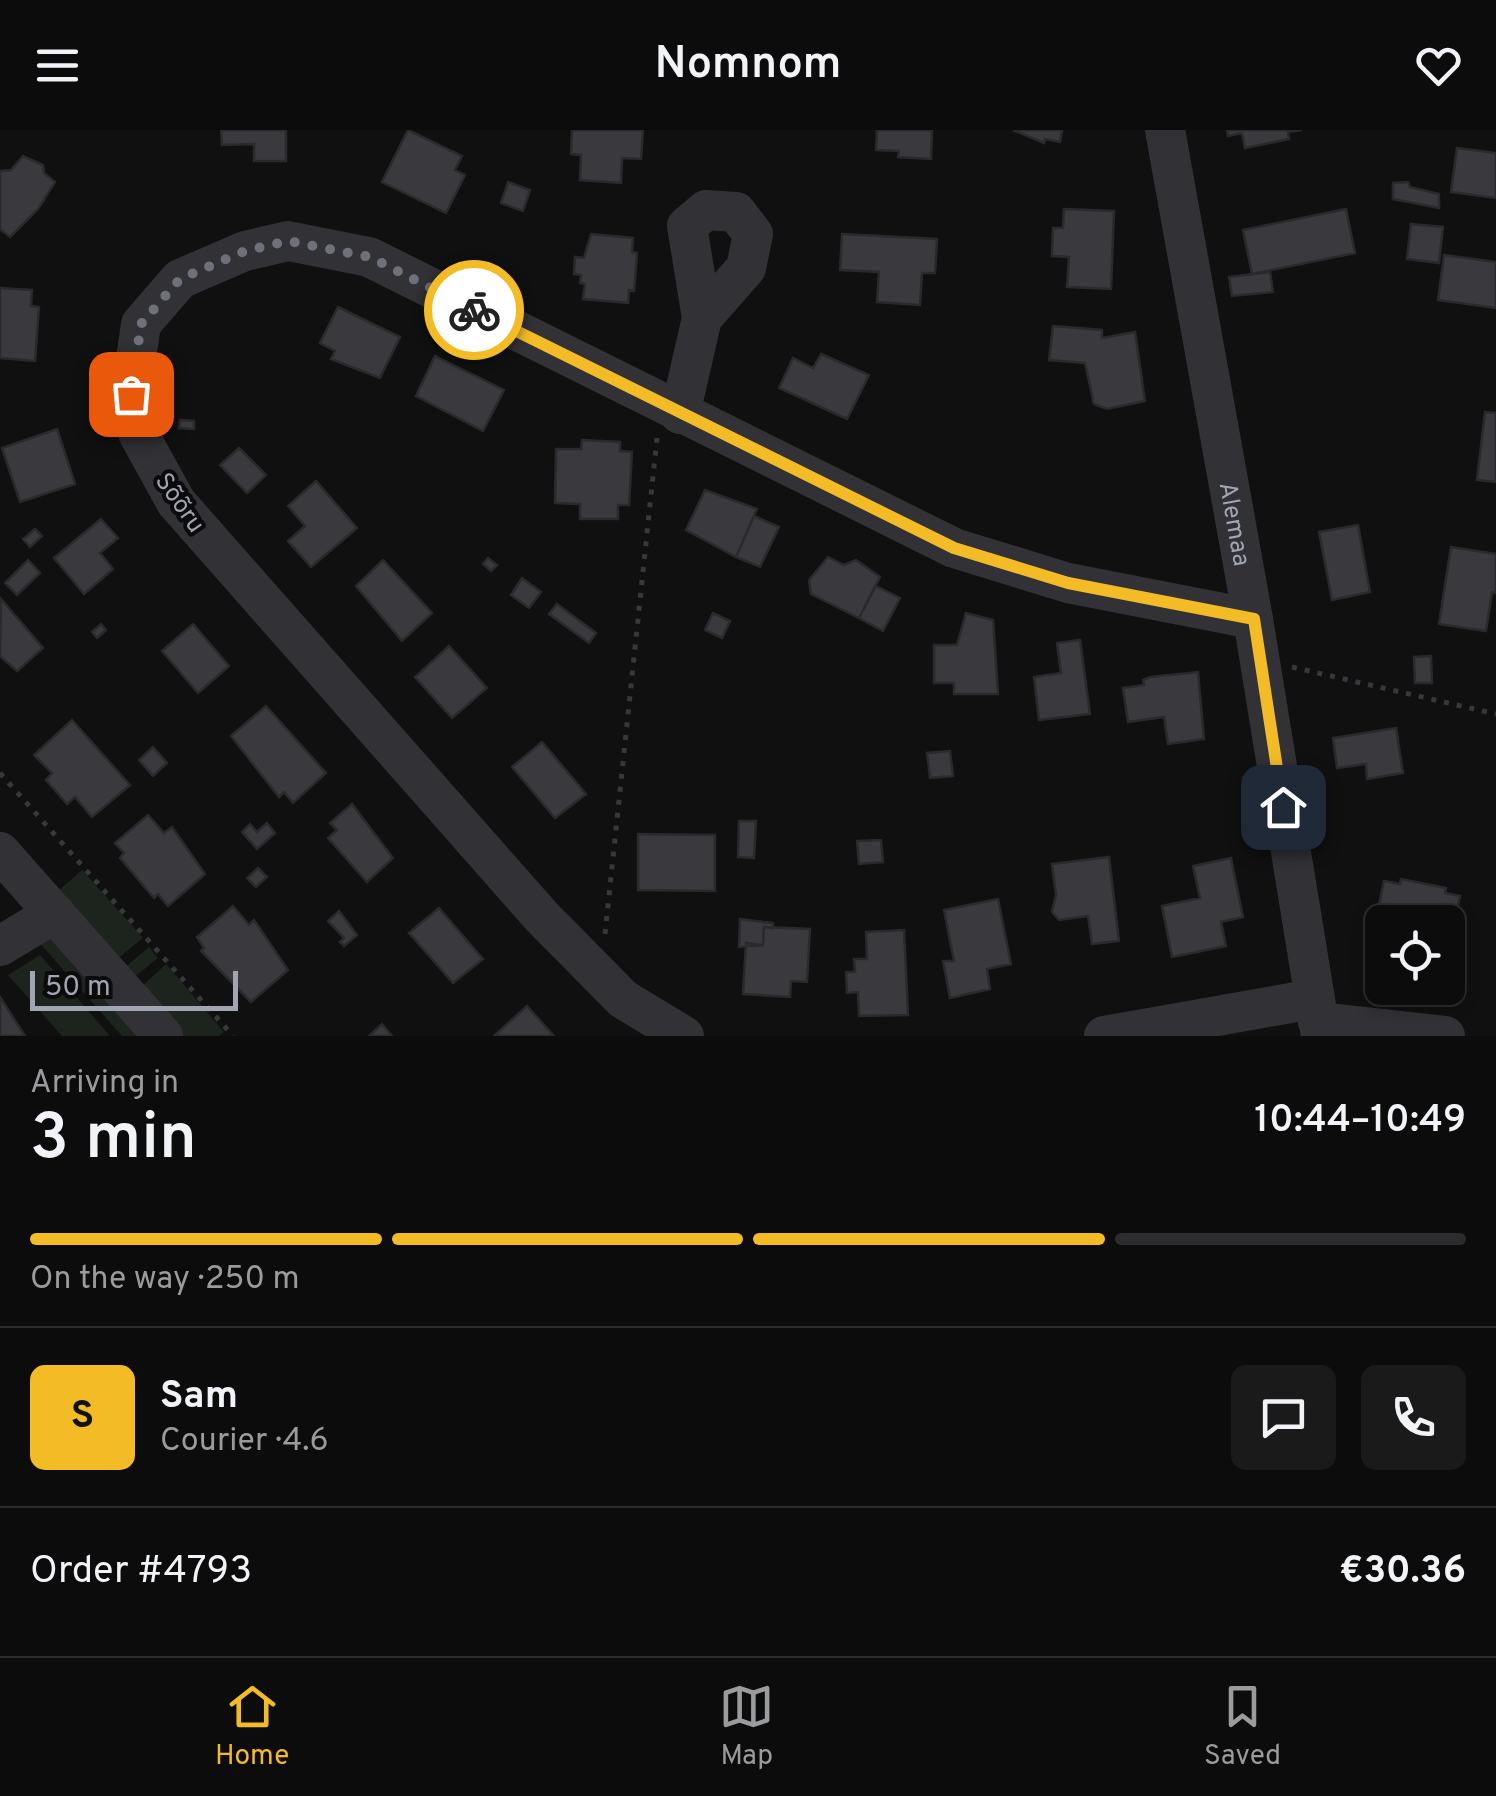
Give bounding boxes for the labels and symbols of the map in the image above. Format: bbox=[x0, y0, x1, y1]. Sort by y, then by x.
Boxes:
courier bbox=[424, 260, 524, 360]
pin bbox=[89, 352, 174, 437]
street label: Sõõru bbox=[146, 467, 211, 540]
street label: Alemaa bbox=[1210, 480, 1256, 569]
pin bbox=[1241, 765, 1326, 850]
scale bar bbox=[30, 966, 238, 1010]

